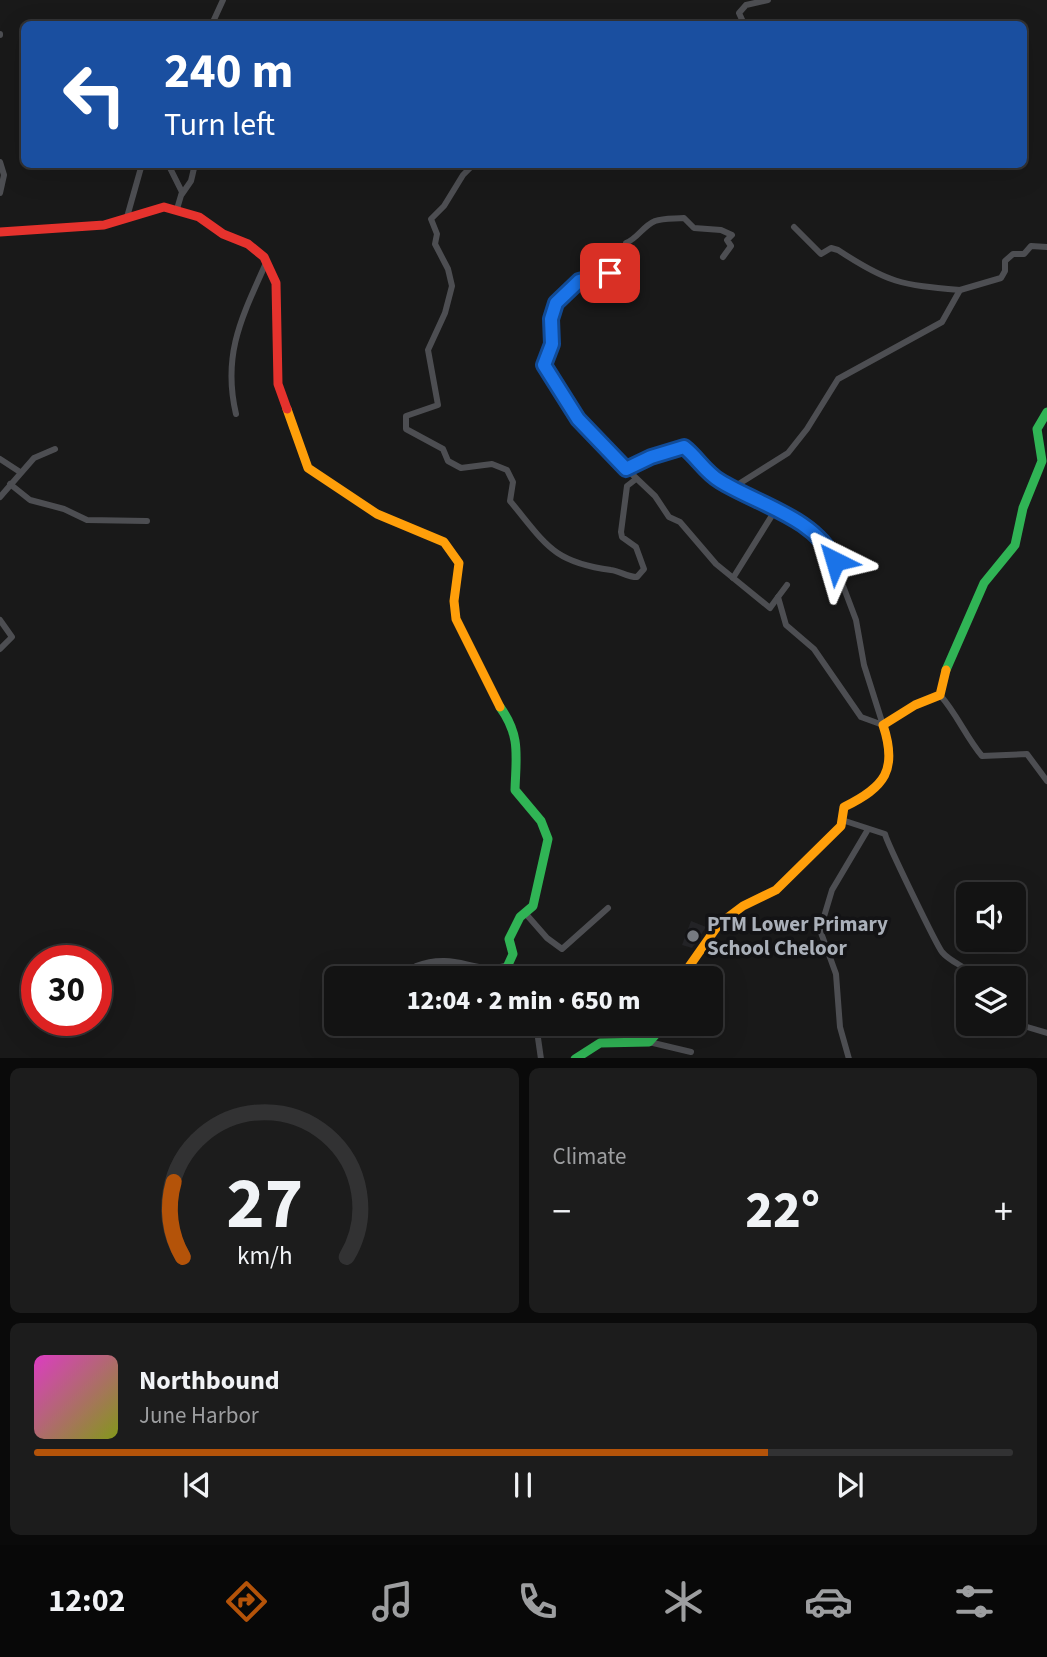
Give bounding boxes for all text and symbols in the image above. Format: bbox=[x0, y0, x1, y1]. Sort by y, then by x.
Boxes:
text: 240 m bbox=[164, 37, 293, 107]
icon: left bbox=[49, 49, 140, 140]
text: Turn left bbox=[164, 102, 275, 148]
pin bbox=[580, 243, 640, 303]
icon: arrive bbox=[591, 254, 629, 292]
position arrow bbox=[798, 524, 872, 598]
map controls bbox=[956, 882, 1026, 1036]
button: sound bbox=[956, 882, 1026, 952]
place label: PTM Lower Primary School Cheloor bbox=[707, 909, 888, 963]
marker: PTM Lower Primary School Cheloor bbox=[685, 928, 701, 944]
speed limit sign: 30 bbox=[21, 945, 112, 1036]
button: layers bbox=[956, 966, 1026, 1036]
text: 12:04 · 2 min · 650 m bbox=[407, 982, 640, 1019]
text: Climate bbox=[553, 1140, 626, 1173]
text: 27 bbox=[226, 1152, 303, 1256]
text: 22° bbox=[745, 1174, 820, 1248]
text: − bbox=[553, 1185, 571, 1239]
text: + bbox=[994, 1185, 1013, 1239]
text: km/h bbox=[237, 1237, 292, 1273]
text: Northbound bbox=[139, 1362, 280, 1399]
text: June Harbor bbox=[139, 1399, 259, 1432]
icon: previous bbox=[178, 1466, 216, 1504]
icon: pause bbox=[504, 1466, 542, 1504]
icon: next bbox=[831, 1466, 869, 1504]
icon: directions bbox=[222, 1577, 271, 1626]
icon: music bbox=[368, 1577, 417, 1626]
icon: phone bbox=[513, 1577, 562, 1626]
icon: climate bbox=[659, 1577, 708, 1626]
icon: car bbox=[804, 1577, 853, 1626]
icon: filters bbox=[950, 1577, 999, 1626]
text: 12:02 bbox=[48, 1578, 125, 1624]

